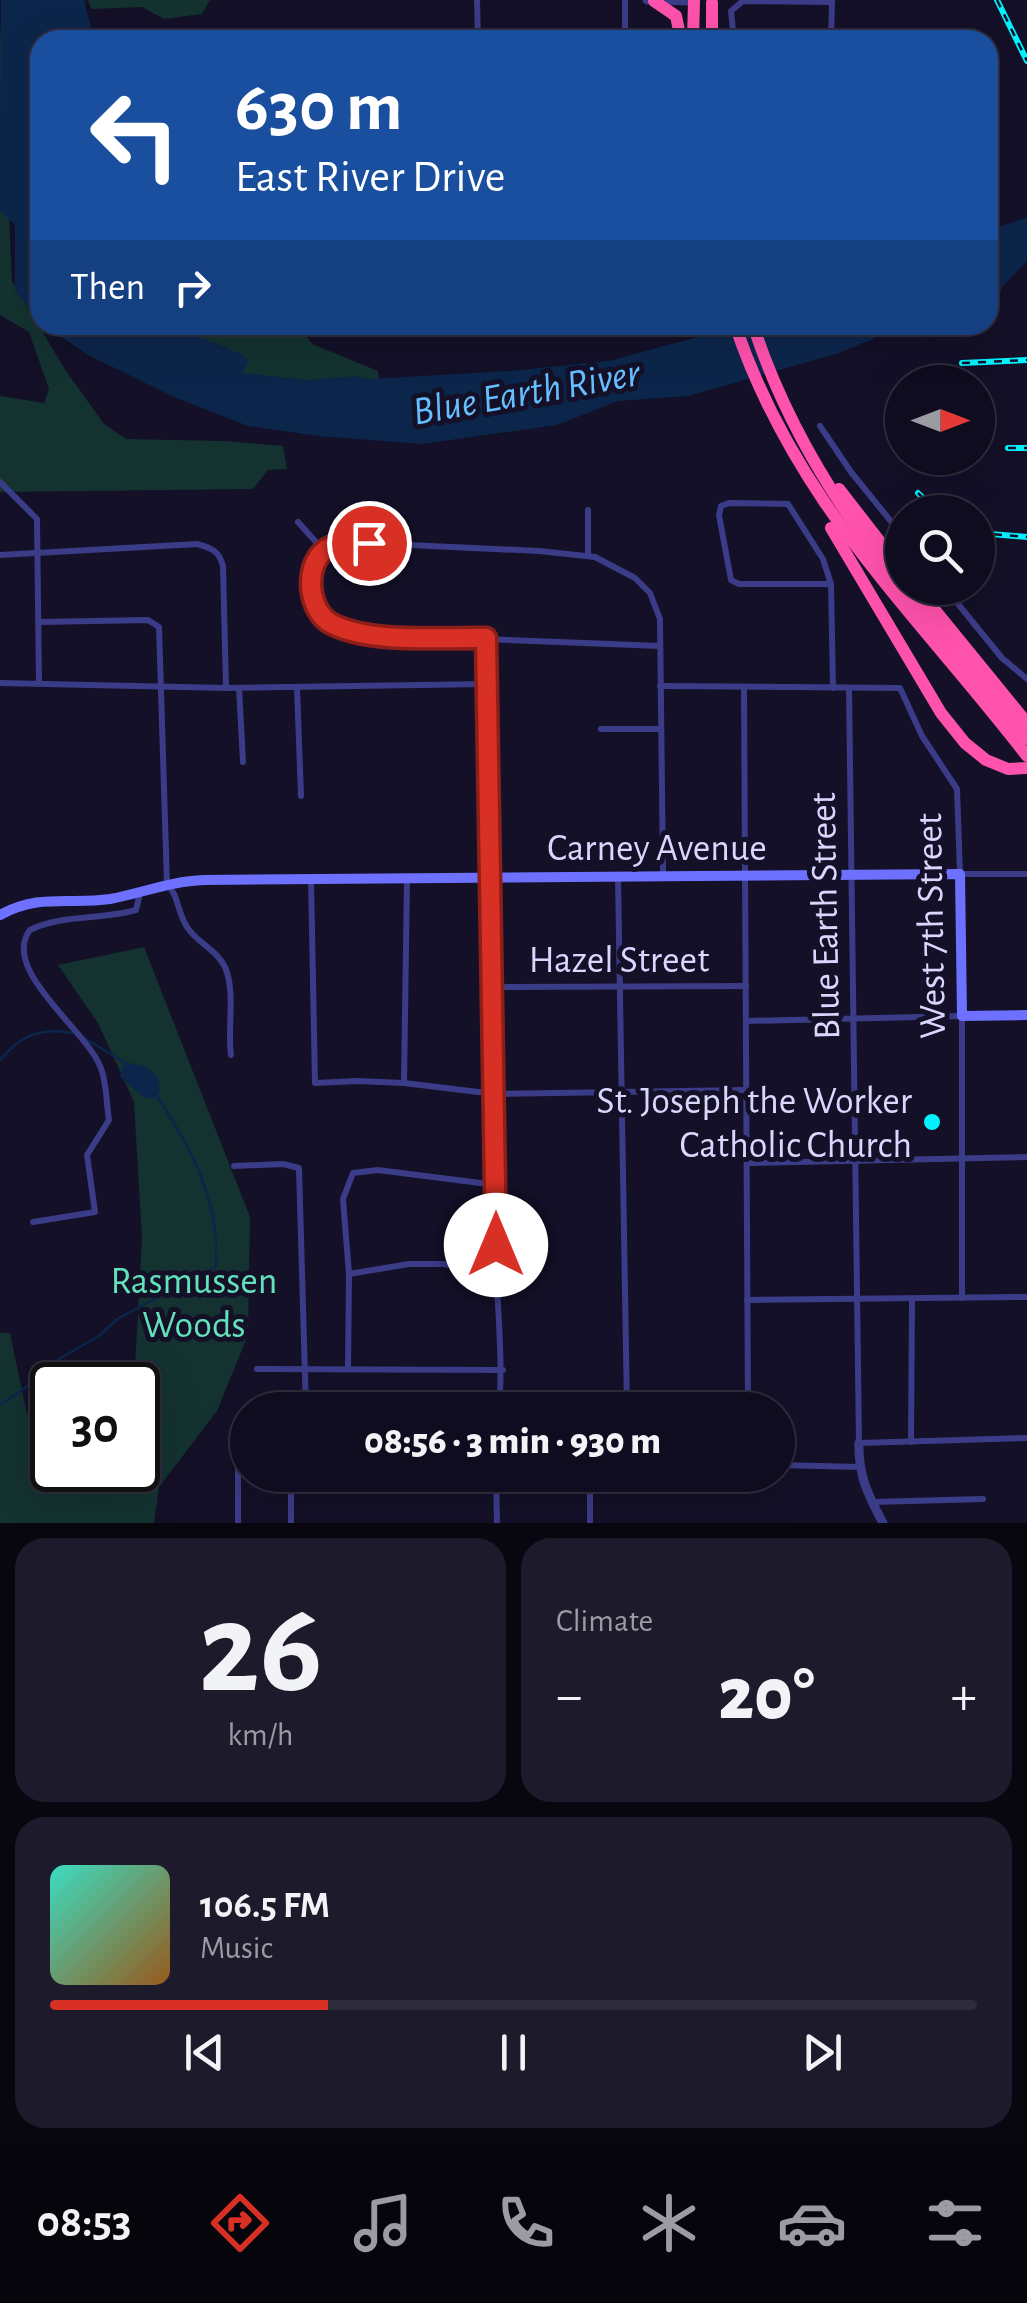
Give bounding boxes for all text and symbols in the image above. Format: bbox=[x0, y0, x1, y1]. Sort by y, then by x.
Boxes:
icon: left bbox=[70, 70, 200, 200]
text: 630 m bbox=[235, 73, 403, 143]
text: East River Drive bbox=[235, 155, 506, 200]
icon: right bbox=[165, 260, 220, 315]
text: Then bbox=[70, 269, 145, 307]
water label: Blue Earth River bbox=[410, 353, 644, 433]
north arrow bbox=[885, 365, 995, 475]
map controls bbox=[885, 365, 995, 605]
button: search bbox=[885, 495, 995, 605]
pin bbox=[327, 501, 412, 586]
icon: arrive bbox=[342, 516, 397, 571]
street label: Blue Earth Street bbox=[805, 792, 847, 1040]
street label: West 7th Street bbox=[911, 813, 953, 1039]
street label: Carney Avenue bbox=[547, 830, 767, 868]
street label: Hazel Street bbox=[529, 942, 709, 980]
place label: St. Joseph the Worker Catholic Church bbox=[596, 1083, 913, 1165]
marker: St. Joseph the Worker Catholic Church bbox=[921, 1111, 943, 1133]
position arrow bbox=[444, 1193, 548, 1297]
park label: Rasmussen Woods bbox=[111, 1263, 277, 1345]
speed limit sign: 30 bbox=[30, 1362, 160, 1492]
text: 08:56 · 3 min · 930 m bbox=[364, 1423, 661, 1461]
text: 26 bbox=[198, 1586, 323, 1716]
text: Climate bbox=[556, 1605, 653, 1637]
text: 20° bbox=[718, 1658, 815, 1733]
text: − bbox=[556, 1669, 582, 1724]
text: + bbox=[951, 1669, 977, 1724]
text: km/h bbox=[227, 1719, 294, 1751]
text: 106.5 FM bbox=[200, 1887, 330, 1925]
text: Music bbox=[200, 1932, 273, 1964]
icon: previous bbox=[177, 2025, 232, 2080]
icon: pause bbox=[486, 2025, 541, 2080]
icon: next bbox=[795, 2025, 850, 2080]
icon: directions bbox=[205, 2188, 275, 2258]
icon: music bbox=[348, 2188, 418, 2258]
icon: phone bbox=[491, 2188, 561, 2258]
icon: climate bbox=[634, 2188, 704, 2258]
icon: car bbox=[777, 2188, 847, 2258]
icon: filters bbox=[920, 2188, 990, 2258]
text: 08:53 bbox=[37, 2200, 131, 2245]

